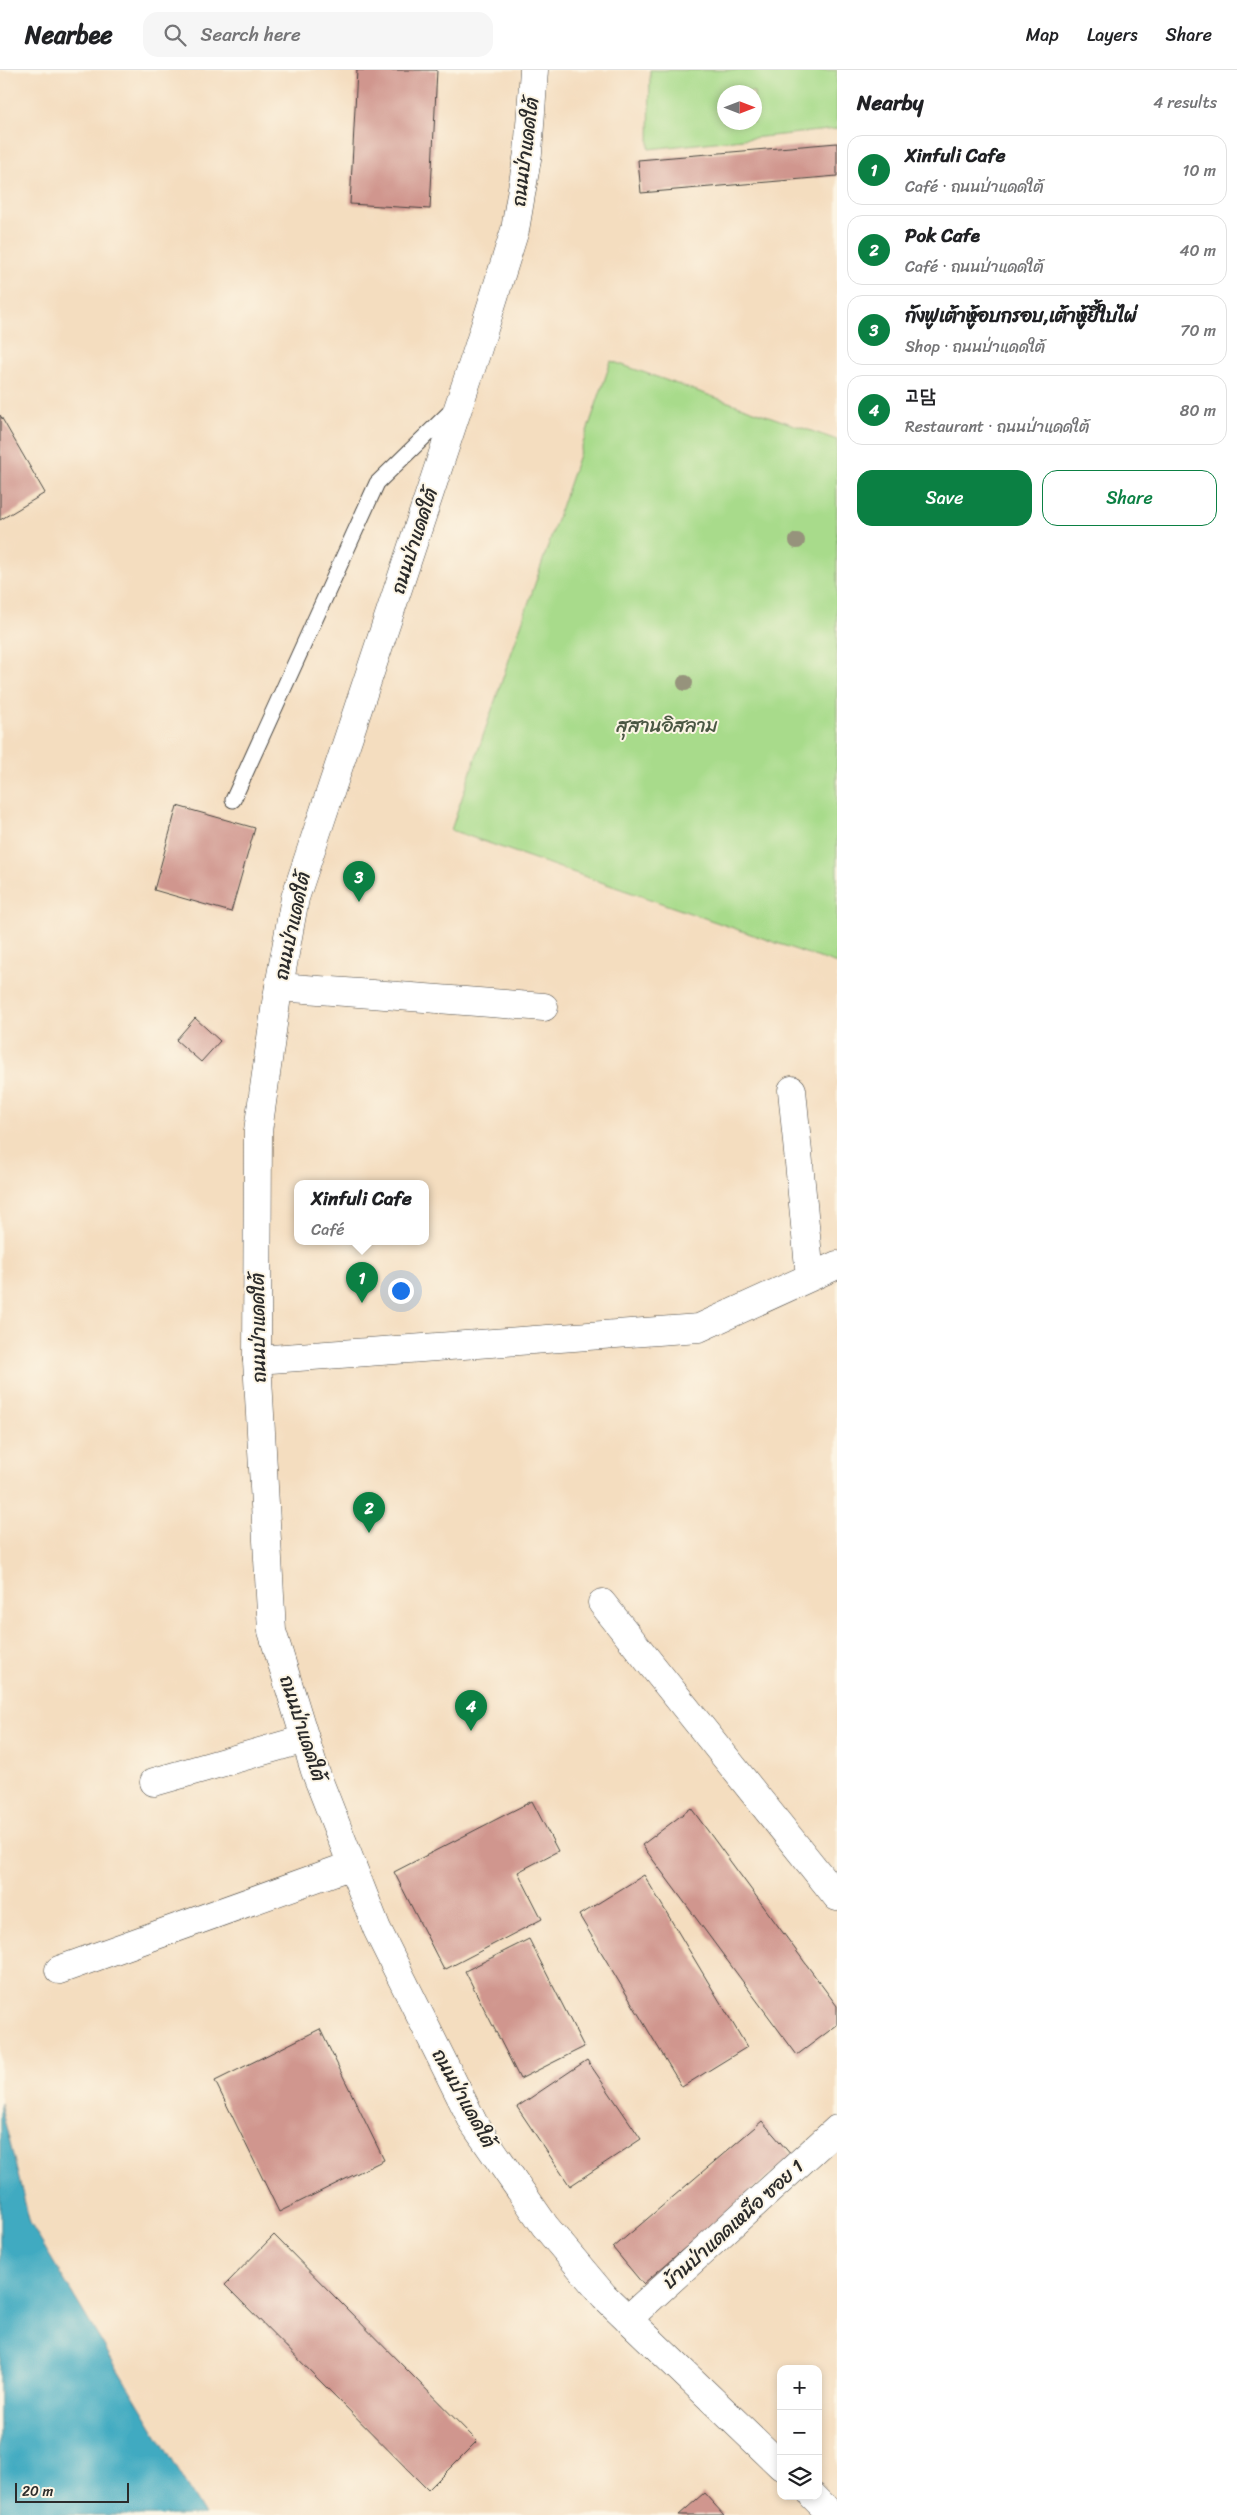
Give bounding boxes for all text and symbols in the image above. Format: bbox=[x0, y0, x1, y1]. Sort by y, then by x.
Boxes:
search box bbox=[143, 12, 493, 57]
text: Nearbee bbox=[25, 14, 113, 56]
text: Search here bbox=[201, 18, 301, 51]
text: Map bbox=[1026, 19, 1059, 51]
text: Layers bbox=[1087, 19, 1138, 51]
text: Share bbox=[1166, 19, 1212, 51]
icon: search bbox=[161, 21, 189, 49]
text: Nearby bbox=[857, 84, 923, 122]
north arrow bbox=[717, 85, 762, 130]
text: 4 results bbox=[1153, 88, 1217, 117]
street label: ถนนป่าแดดใต้ bbox=[502, 93, 548, 208]
text: Xinfuli Cafe bbox=[905, 139, 1006, 172]
text: 1 bbox=[871, 156, 877, 185]
text: 10 m bbox=[1183, 156, 1216, 185]
text: Café · ถนนป่าแดดใต้ bbox=[905, 172, 1043, 201]
text: Pok Cafe bbox=[905, 219, 980, 252]
text: 2 bbox=[869, 236, 879, 265]
text: 40 m bbox=[1179, 236, 1216, 265]
text: Café · ถนนป่าแดดใต้ bbox=[905, 252, 1043, 281]
text: กังฟูเต้าหู้อบกรอบ,เต้าหู้ยี้ใบไผ่ bbox=[905, 299, 1137, 332]
text: 3 bbox=[870, 316, 878, 345]
text: 70 m bbox=[1180, 316, 1216, 345]
text: Shop · ถนนป่าแดดใต้ bbox=[905, 332, 1045, 361]
text: 고담 bbox=[905, 379, 936, 412]
text: 4 bbox=[869, 396, 879, 425]
text: 80 m bbox=[1180, 396, 1216, 425]
text: Restaurant · ถนนป่าแดดใต้ bbox=[905, 412, 1089, 441]
button: Save bbox=[857, 470, 1032, 526]
button: Share bbox=[1042, 470, 1217, 526]
street label: ถนนป่าแดดใต้ bbox=[381, 481, 448, 598]
park label: สุสานอิสลาม bbox=[616, 709, 718, 742]
pin: 3 bbox=[343, 861, 375, 902]
street label: ถนนป่าแดดใต้ bbox=[264, 866, 320, 983]
popup bbox=[294, 1180, 429, 1245]
text: Xinfuli Cafe bbox=[311, 1182, 412, 1215]
text: Café bbox=[311, 1215, 345, 1244]
pin: 1 bbox=[346, 1262, 378, 1303]
street label: ถนนป่าแดดใต้ bbox=[240, 1270, 275, 1383]
your location bbox=[388, 1278, 414, 1304]
pin: 2 bbox=[353, 1492, 385, 1533]
street label: ถนนป่าแดดใต้ bbox=[270, 1671, 337, 1788]
pin: 4 bbox=[455, 1690, 487, 1731]
street label: ถนนป่าแดดใต้ bbox=[423, 2042, 506, 2157]
street label: บ้านป่าแดดเหนือ ซอย 1 bbox=[655, 2151, 811, 2297]
map controls bbox=[777, 2365, 822, 2500]
button: + bbox=[777, 2365, 822, 2410]
button: − bbox=[777, 2410, 822, 2455]
button: layers bbox=[777, 2455, 822, 2500]
text: 20 m bbox=[22, 2479, 53, 2504]
scale bar bbox=[15, 2480, 129, 2503]

